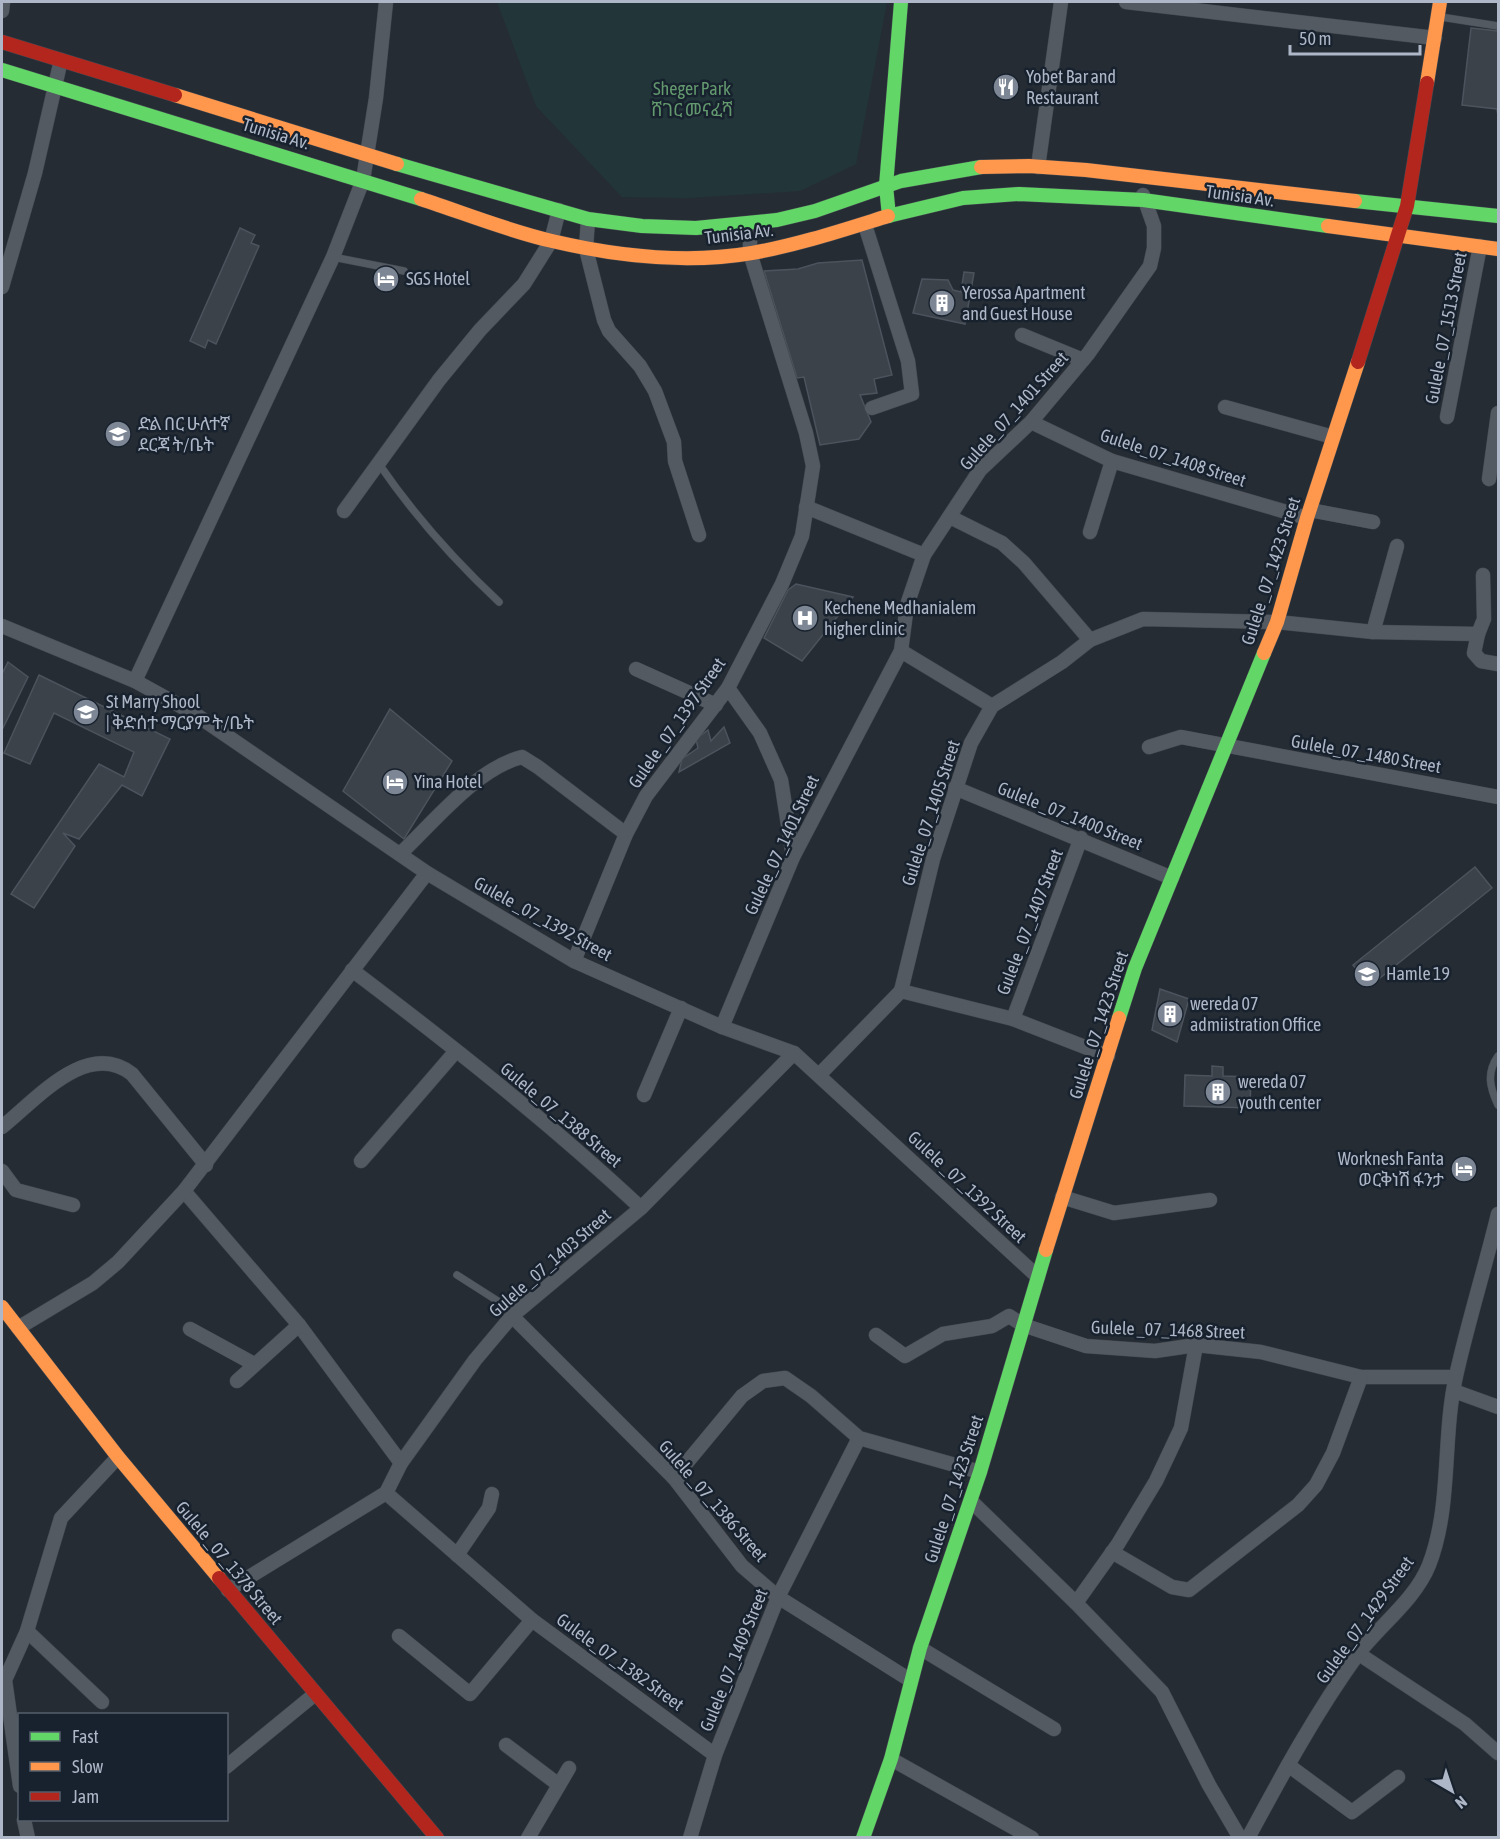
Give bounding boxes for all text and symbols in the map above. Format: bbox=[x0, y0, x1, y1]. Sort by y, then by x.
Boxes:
scale bar bbox=[1290, 18, 1420, 56]
text: 50 m bbox=[1299, 28, 1331, 49]
place label: Yobet Bar and Restaurant bbox=[1026, 66, 1116, 108]
restaurant icon: Yobet Bar and Restaurant bbox=[991, 72, 1021, 102]
park label: Sheger Park ሸገር መናፈሻ bbox=[651, 78, 733, 120]
street label: Tunisia Av. bbox=[240, 113, 312, 154]
street label: Tunisia Av. bbox=[1205, 180, 1276, 211]
street label: Tunisia Av. bbox=[704, 219, 774, 248]
street label: Gulele _07_1513 Street bbox=[1420, 250, 1471, 406]
hotel icon: SGS Hotel bbox=[371, 264, 401, 294]
place label: SGS Hotel bbox=[406, 268, 470, 289]
place label: Yerossa Apartment and Guest House bbox=[962, 282, 1086, 324]
building icon: Yerossa Apartment and Guest House bbox=[927, 288, 957, 318]
street label: Gulele_07_1401 Street bbox=[955, 347, 1072, 474]
place label: ድል በር ሁለተኛ ደርጃ ት/ቤት bbox=[138, 413, 230, 455]
school or university icon: ድል በር ሁለተኛ ደርጃ ት/ቤት bbox=[103, 419, 133, 449]
street label: Gulele_07_1408 Street bbox=[1098, 424, 1249, 491]
street label: Gulele _07_1423 Street bbox=[1237, 494, 1304, 647]
place label: Kechene Medhanialem higher clinic bbox=[824, 597, 976, 639]
hospital icon: Kechene Medhanialem higher clinic bbox=[790, 603, 820, 633]
street label: Gulele _07_1397 Street bbox=[624, 653, 729, 792]
place label: St Marry Shool | ቅድሰተ ማርያም ት/ቤት bbox=[106, 691, 254, 733]
school or university icon: St Marry Shool | ቅድሰተ ማርያም ት/ቤት bbox=[71, 697, 101, 727]
street label: Gulele_07_1480 Street bbox=[1289, 730, 1443, 777]
street label: Gulele_07_1405 Street bbox=[897, 737, 964, 888]
hotel icon: Yina Hotel bbox=[380, 767, 410, 797]
place label: Yina Hotel bbox=[414, 771, 482, 792]
street label: Gulele_07_1401 Street bbox=[740, 772, 823, 918]
street label: Gulele _07_1400 Street bbox=[995, 777, 1146, 854]
street label: Gulele _07_1407 Street bbox=[992, 846, 1067, 998]
street label: Gulele _07_1392 Street bbox=[471, 872, 616, 965]
street label: Gulele _07_1423 Street bbox=[1065, 948, 1132, 1101]
school or university icon: Hamle 19 bbox=[1352, 959, 1382, 989]
place label: Hamle 19 bbox=[1386, 963, 1450, 984]
place label: wereda 07 admiistration Office bbox=[1190, 993, 1321, 1035]
building icon: wereda 07 admiistration Office bbox=[1155, 999, 1185, 1029]
street label: Gulele_07_1388 Street bbox=[496, 1058, 626, 1171]
place label: wereda 07 youth center bbox=[1238, 1071, 1322, 1113]
building icon: wereda 07 youth center bbox=[1203, 1077, 1233, 1107]
street label: Gulele _07_1392 Street bbox=[904, 1126, 1031, 1247]
place label: Worknesh Fanta ወርቅነሽ ፋንታ bbox=[1338, 1148, 1444, 1190]
hotel icon: Worknesh Fanta ወርቅነሽ ፋንታ bbox=[1449, 1154, 1479, 1184]
street label: Gulele _07_1403 Street bbox=[485, 1204, 615, 1321]
street label: Gulele _07_1468 Street bbox=[1091, 1316, 1246, 1343]
street label: Gulele _07_1423 Street bbox=[920, 1412, 987, 1565]
street label: Gulele _07_1386 Street bbox=[655, 1436, 772, 1566]
street label: Gulele _07_1378 Street bbox=[172, 1497, 287, 1629]
street label: Gulele_07_1429 Street bbox=[1311, 1552, 1418, 1687]
street label: Gulele_07_1409 Street bbox=[695, 1585, 772, 1734]
street label: Gulele_07_1382 Street bbox=[553, 1608, 688, 1715]
legend bbox=[18, 1713, 228, 1821]
text: Fast bbox=[72, 1726, 99, 1747]
text: Slow bbox=[72, 1756, 103, 1777]
north arrow bbox=[1422, 1761, 1482, 1821]
text: Jam bbox=[72, 1786, 99, 1807]
text: N bbox=[1452, 1793, 1471, 1813]

